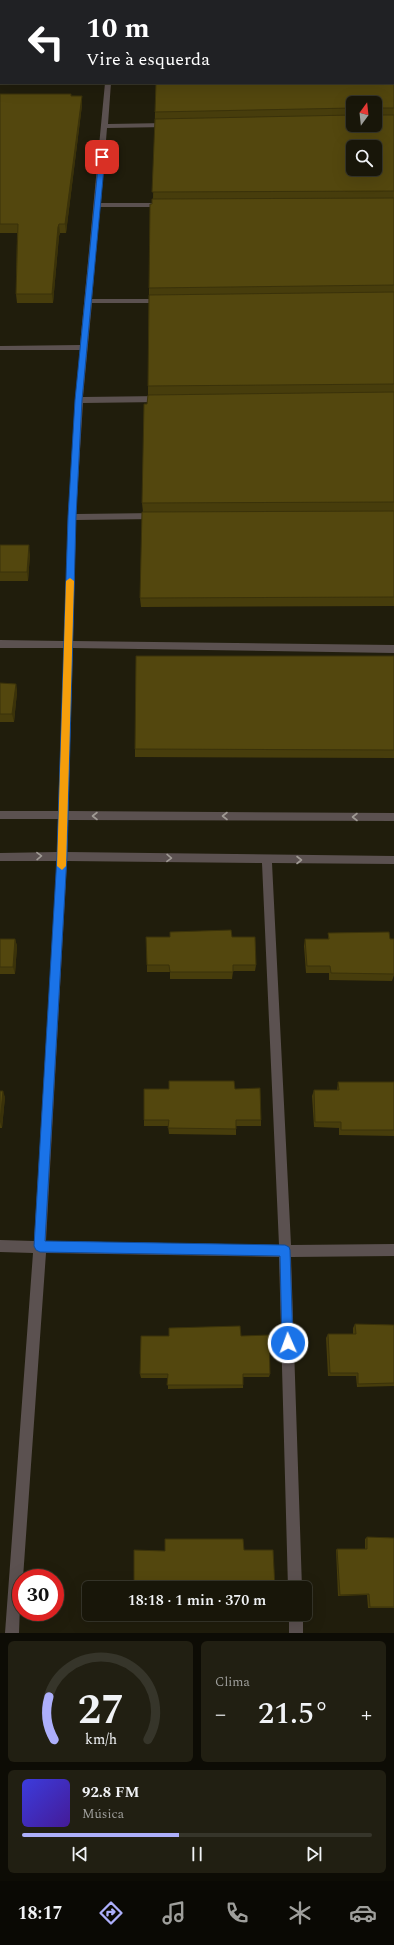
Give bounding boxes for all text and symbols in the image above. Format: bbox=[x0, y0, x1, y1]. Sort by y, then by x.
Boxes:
text: 10 m bbox=[86, 7, 150, 50]
icon: left bbox=[20, 16, 72, 68]
text: Vire à esquerda bbox=[86, 46, 210, 73]
north arrow bbox=[346, 96, 382, 132]
map controls bbox=[346, 96, 382, 176]
pin bbox=[85, 140, 119, 174]
button: search bbox=[346, 140, 382, 176]
icon: arrive bbox=[91, 146, 113, 168]
one-way arrow bbox=[92, 811, 98, 820]
one-way arrow bbox=[222, 812, 228, 820]
one-way arrow bbox=[352, 813, 358, 821]
one-way arrow bbox=[36, 852, 42, 860]
one-way arrow bbox=[166, 854, 172, 862]
one-way arrow bbox=[296, 856, 302, 864]
position arrow bbox=[267, 1322, 309, 1364]
speed limit sign: 30 bbox=[12, 1569, 64, 1621]
text: 18:18 · 1 min · 370 m bbox=[128, 1589, 266, 1612]
text: Clima bbox=[215, 1672, 250, 1692]
text: 27 bbox=[77, 1678, 124, 1741]
text: 21.5° bbox=[258, 1691, 329, 1737]
text: − bbox=[215, 1698, 226, 1731]
text: + bbox=[361, 1698, 372, 1731]
text: km/h bbox=[84, 1728, 117, 1750]
text: 92.8 FM bbox=[82, 1781, 139, 1804]
text: Música bbox=[82, 1804, 124, 1824]
icon: previous bbox=[69, 1843, 91, 1865]
icon: pause bbox=[186, 1843, 208, 1865]
icon: next bbox=[303, 1843, 325, 1865]
icon: directions bbox=[97, 1899, 125, 1927]
icon: music bbox=[160, 1899, 188, 1927]
icon: phone bbox=[223, 1899, 251, 1927]
icon: climate bbox=[286, 1899, 314, 1927]
icon: car bbox=[349, 1899, 377, 1927]
text: 18:17 bbox=[17, 1900, 63, 1927]

